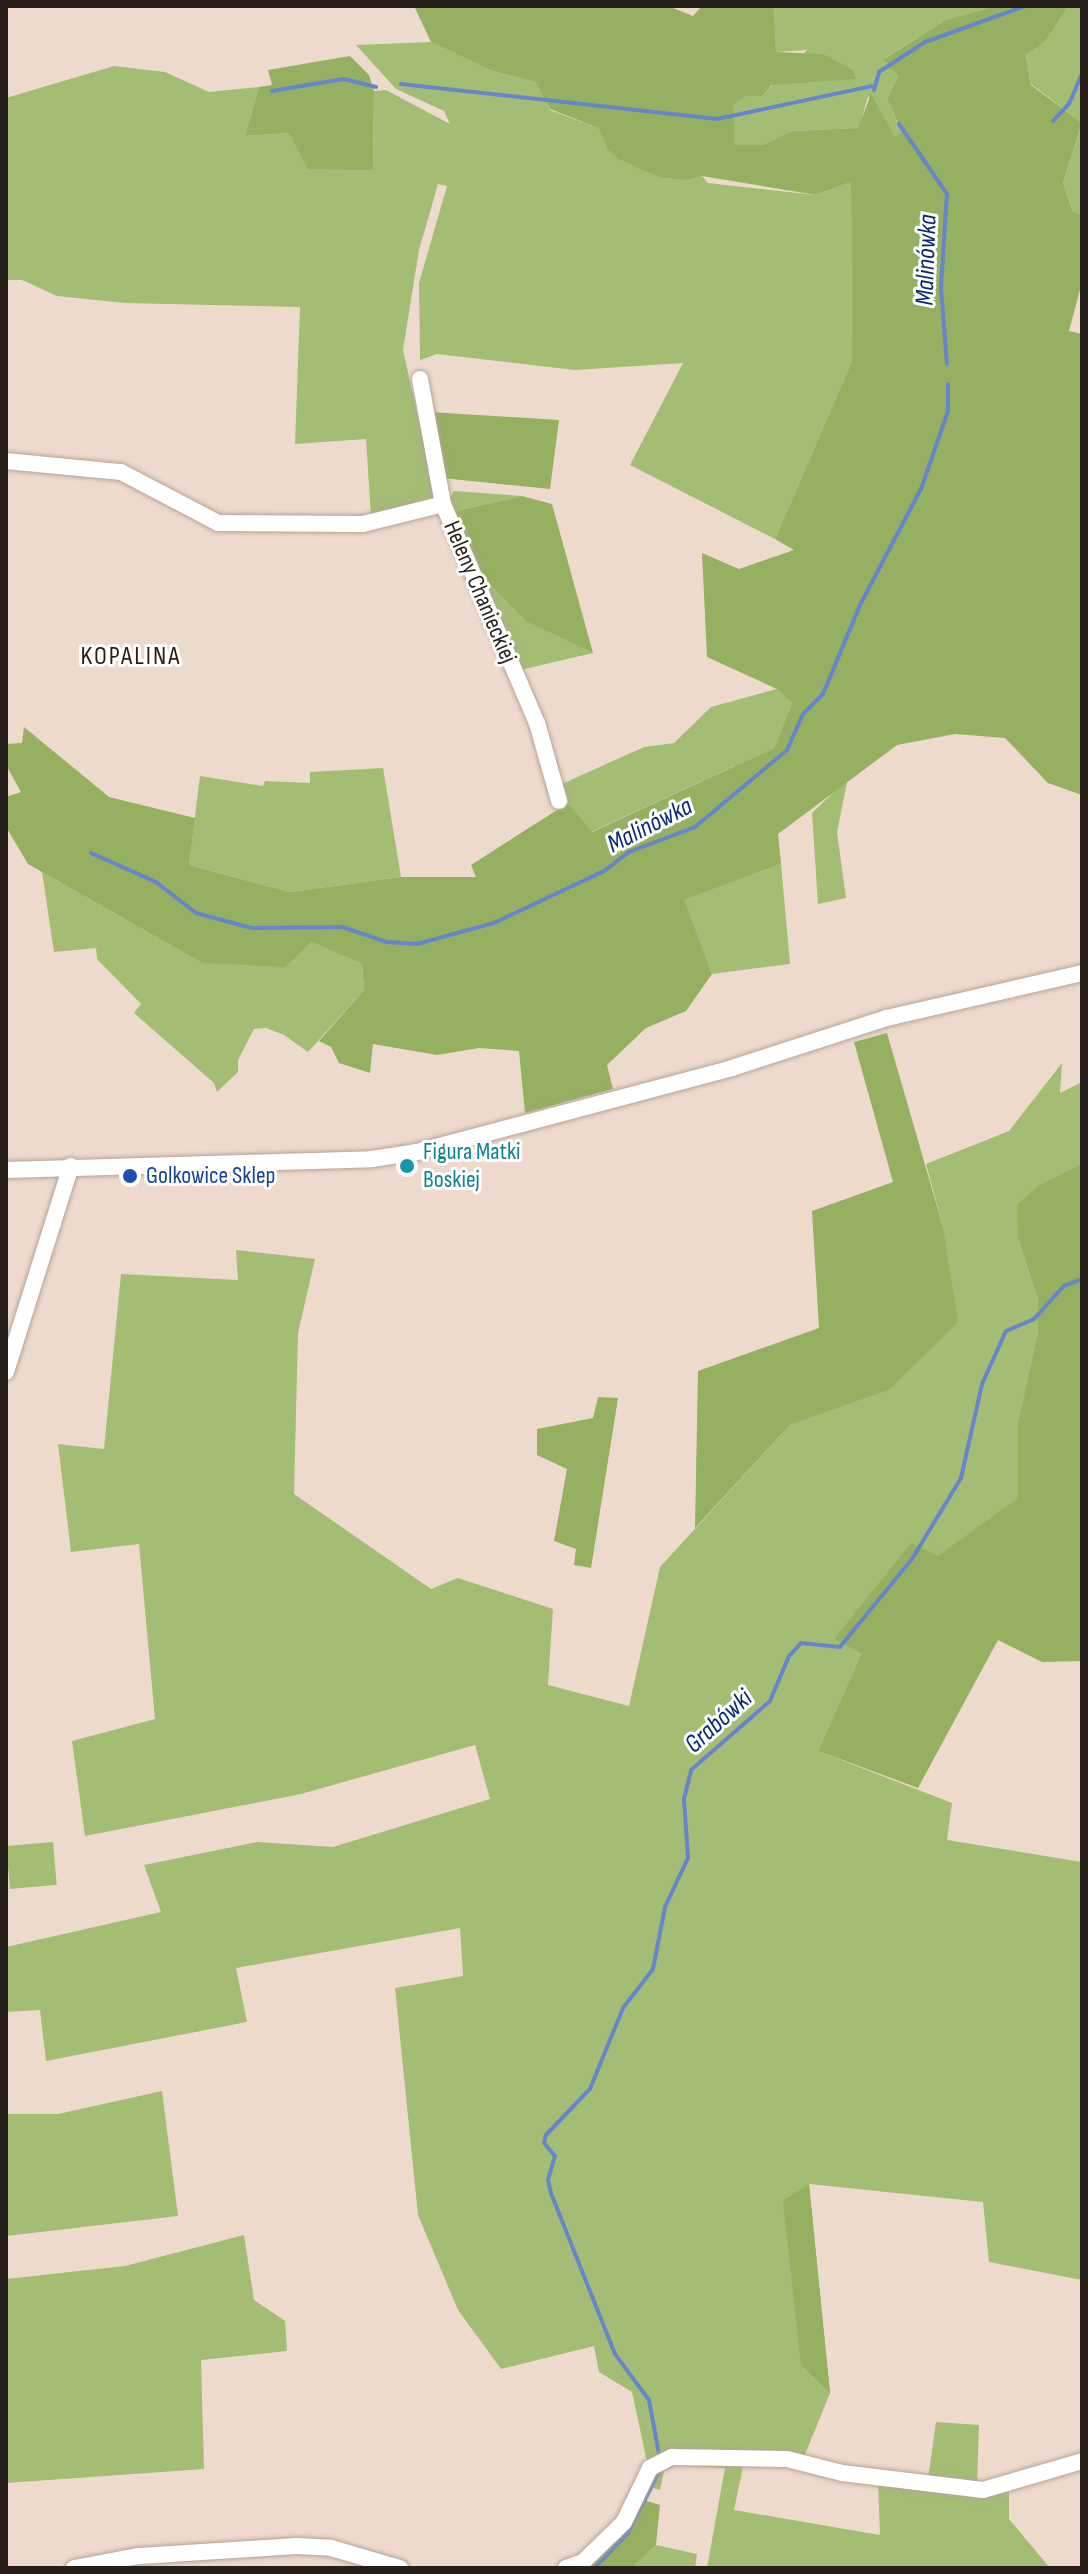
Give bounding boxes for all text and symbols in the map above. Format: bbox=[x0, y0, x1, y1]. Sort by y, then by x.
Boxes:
water label: Malinówka bbox=[910, 214, 944, 306]
street label: Heleny Chanieckiej bbox=[437, 516, 523, 668]
district label: KOPALINA bbox=[81, 641, 181, 673]
water label: Malinówka bbox=[602, 791, 698, 861]
place label: Figura Matki Boskiej bbox=[423, 1138, 521, 1194]
marker: Figura Matki Boskiej bbox=[398, 1157, 416, 1175]
place label: Golkowice Sklep bbox=[146, 1162, 275, 1190]
marker: Golkowice Sklep bbox=[121, 1167, 139, 1185]
water label: Grabówki bbox=[679, 1684, 759, 1760]

